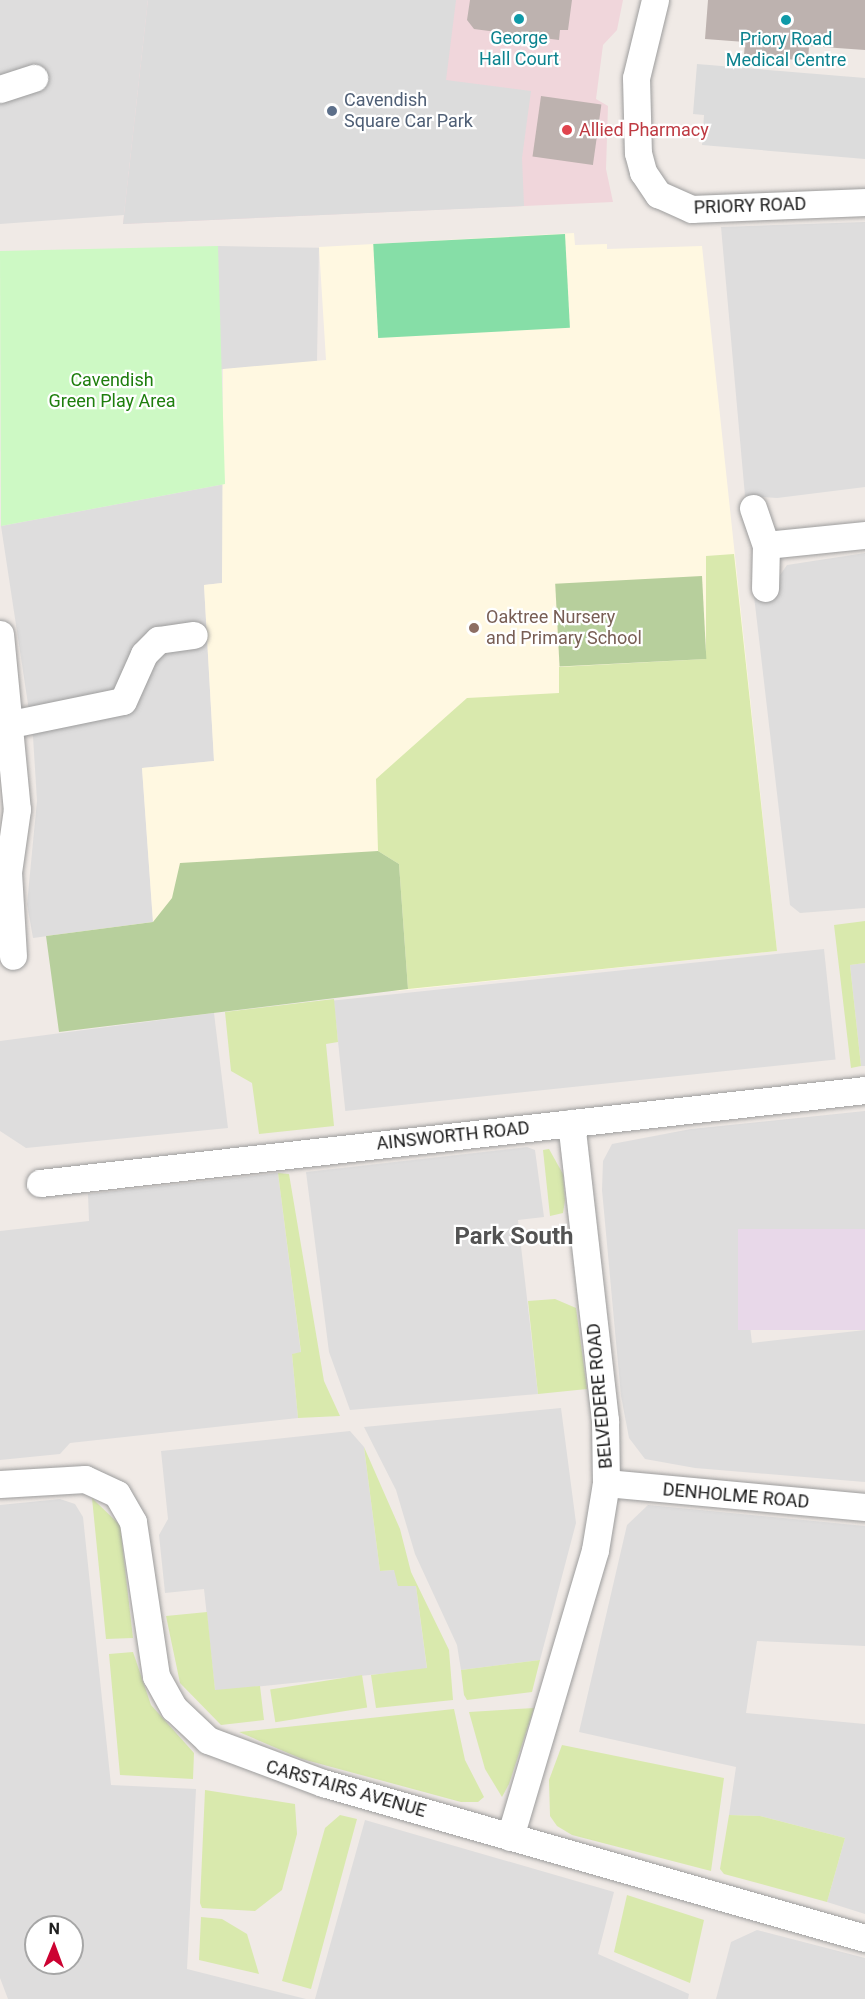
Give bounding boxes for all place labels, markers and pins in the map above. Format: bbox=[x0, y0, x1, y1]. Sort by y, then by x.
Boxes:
marker: George Hall Court bbox=[512, 12, 526, 26]
marker: Priory Road Medical Centre bbox=[779, 13, 793, 27]
place label: George Hall Court bbox=[479, 28, 559, 70]
place label: Priory Road Medical Centre bbox=[726, 29, 846, 72]
place label: Cavendish Square Car Park bbox=[344, 90, 473, 132]
marker: Cavendish Square Car Park bbox=[325, 104, 339, 118]
place label: Allied Pharmacy bbox=[579, 119, 709, 141]
marker: Allied Pharmacy bbox=[560, 123, 574, 137]
place label: Oaktree Nursery and Primary School bbox=[486, 607, 642, 650]
marker: Oaktree Nursery and Primary School bbox=[467, 621, 481, 635]

